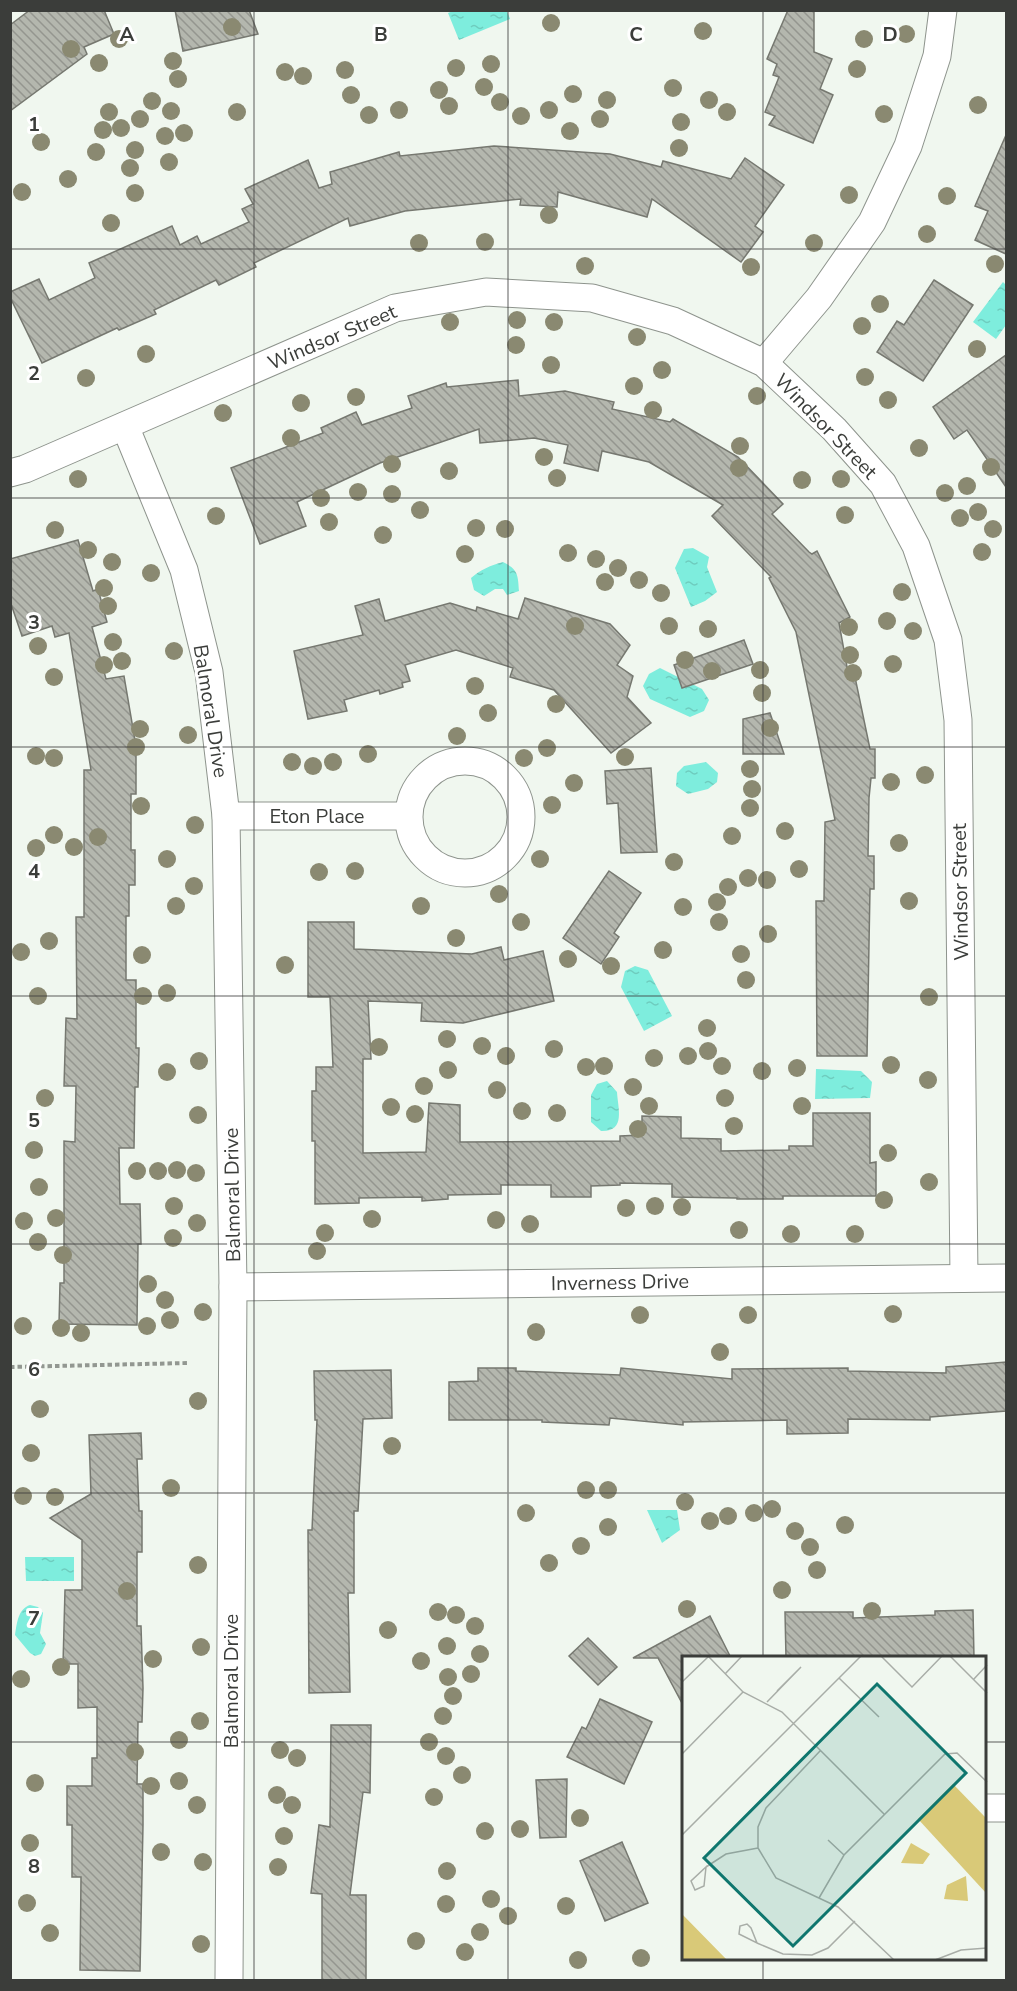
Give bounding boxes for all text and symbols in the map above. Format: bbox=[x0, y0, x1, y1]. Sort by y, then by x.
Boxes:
text: A bbox=[120, 21, 135, 48]
text: B bbox=[374, 21, 388, 48]
text: C bbox=[629, 21, 643, 48]
text: D bbox=[882, 21, 898, 48]
text: 1 bbox=[28, 111, 40, 138]
street label: Windsor Street bbox=[264, 298, 402, 377]
text: 2 bbox=[28, 360, 40, 387]
street label: Windsor Street bbox=[768, 368, 884, 486]
text: 3 bbox=[28, 609, 40, 636]
street label: Balmoral Drive bbox=[187, 643, 234, 780]
street label: Eton Place bbox=[270, 803, 364, 830]
street label: Windsor Street bbox=[946, 822, 975, 961]
text: 4 bbox=[28, 858, 40, 885]
text: 5 bbox=[28, 1107, 40, 1134]
street label: Balmoral Drive bbox=[218, 1128, 247, 1262]
street label: Inverness Drive bbox=[551, 1268, 689, 1297]
text: 6 bbox=[28, 1356, 40, 1383]
text: 7 bbox=[28, 1605, 40, 1632]
street label: Balmoral Drive bbox=[218, 1614, 245, 1748]
inset map bbox=[682, 1656, 987, 1961]
text: 8 bbox=[28, 1853, 40, 1880]

